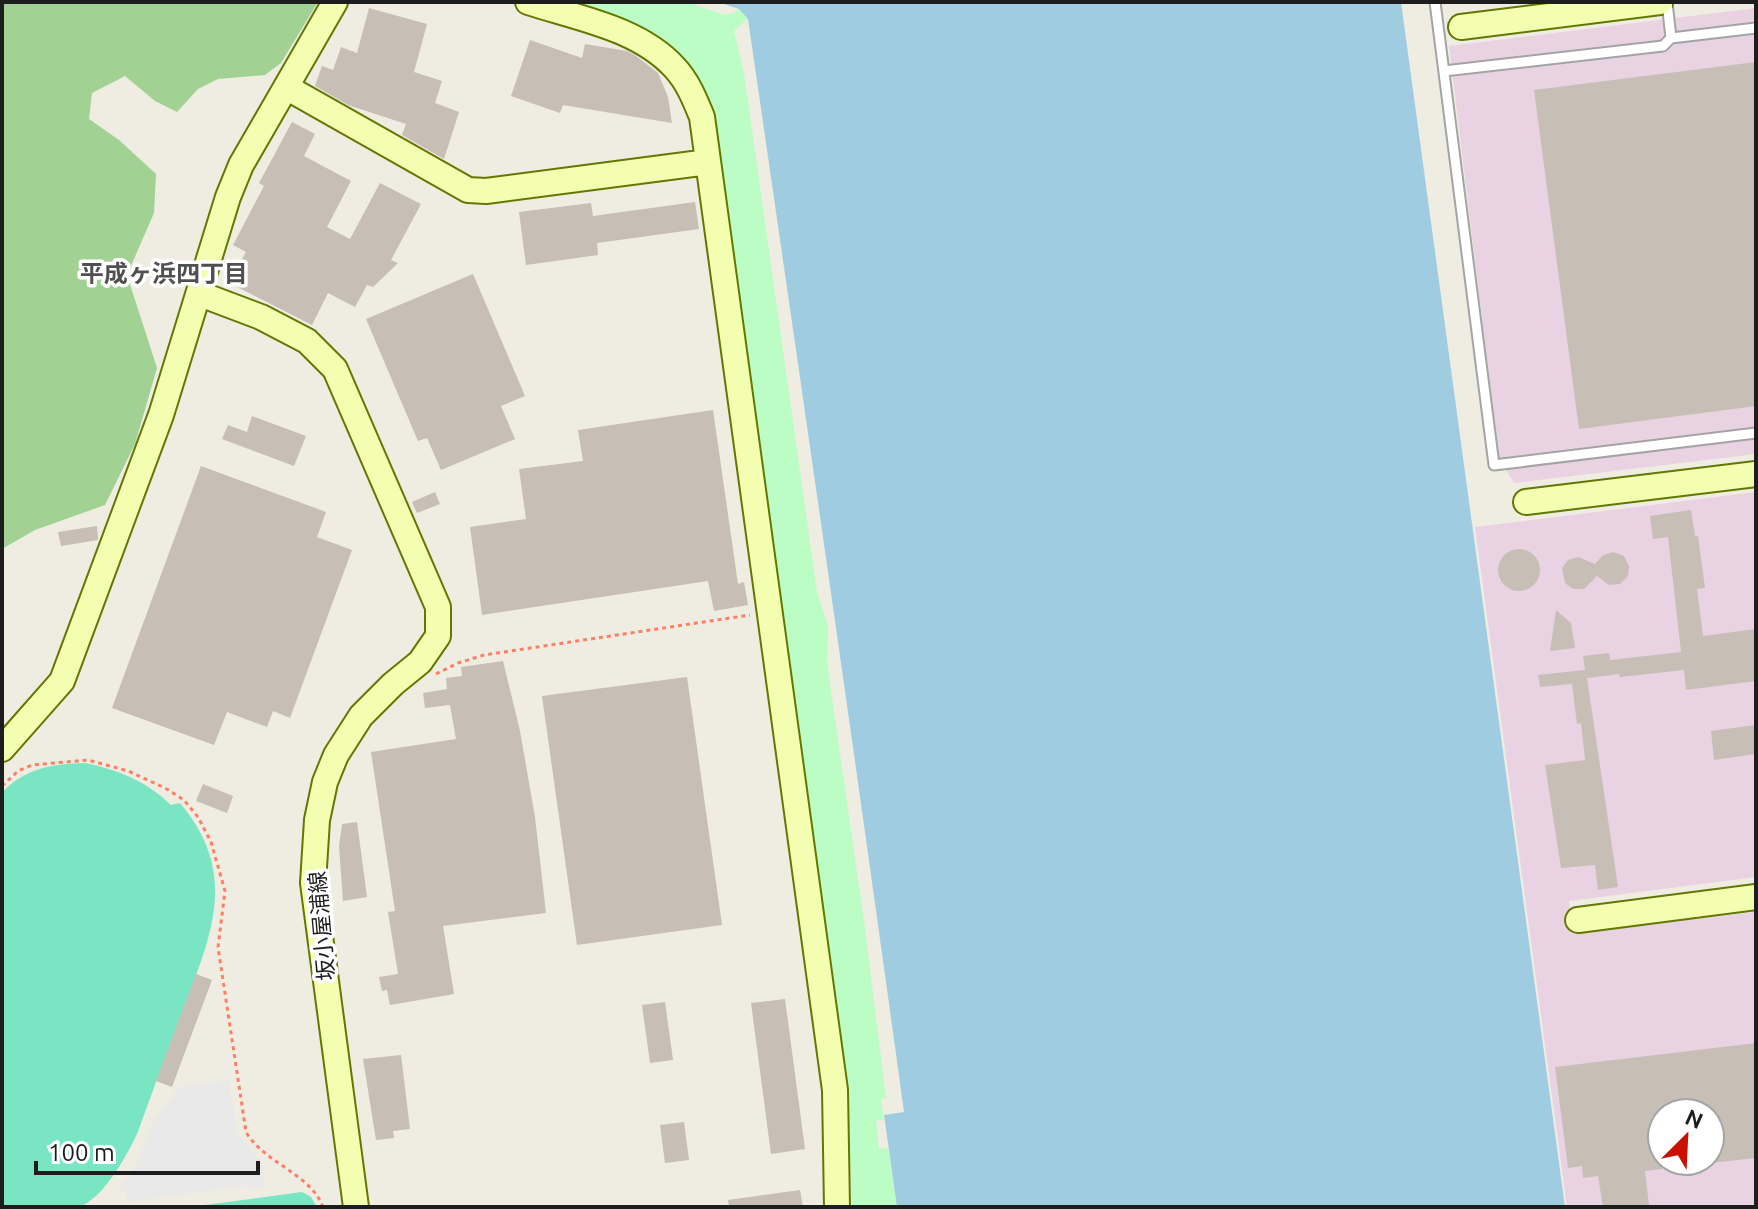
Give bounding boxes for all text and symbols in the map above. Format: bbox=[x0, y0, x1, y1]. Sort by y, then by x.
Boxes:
district label: 平成ヶ浜四丁目 bbox=[80, 260, 248, 287]
street label: 坂小屋浦線 bbox=[304, 870, 338, 982]
north arrow bbox=[1646, 1097, 1726, 1177]
text: N bbox=[1682, 1104, 1707, 1133]
scale bar bbox=[36, 1125, 258, 1175]
text: 100 m bbox=[48, 1139, 115, 1166]

